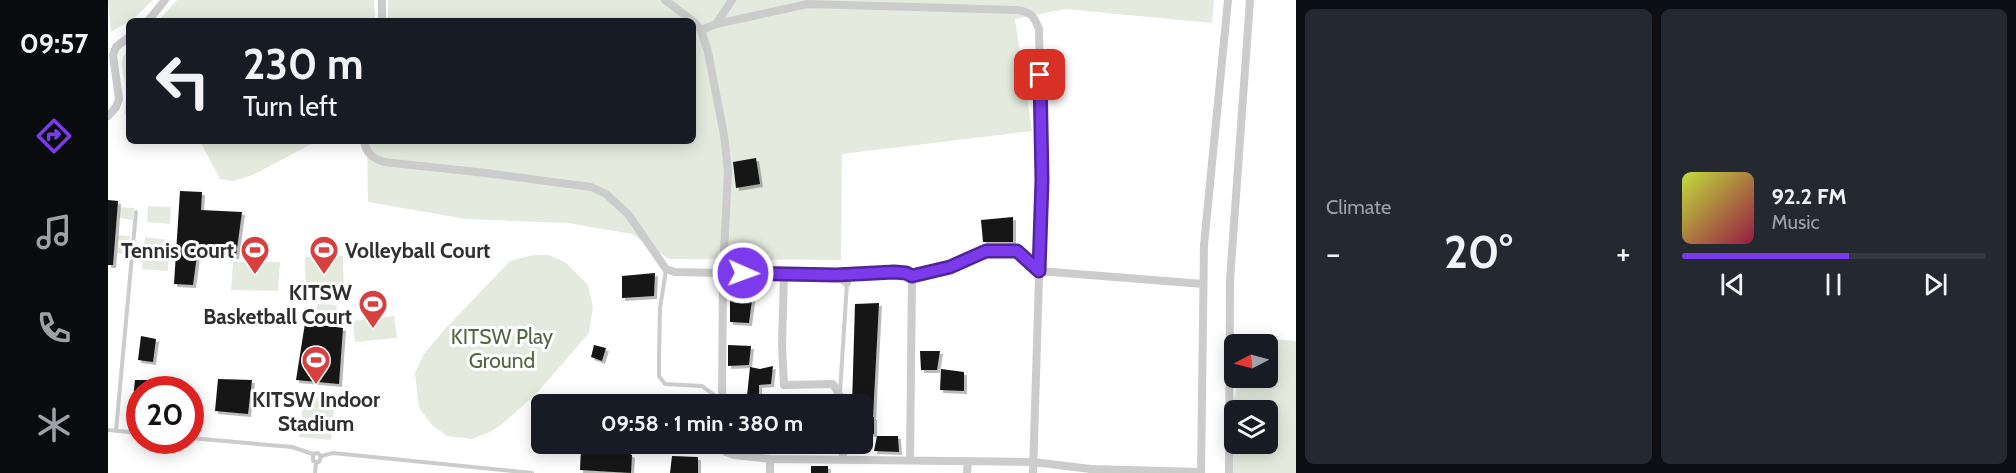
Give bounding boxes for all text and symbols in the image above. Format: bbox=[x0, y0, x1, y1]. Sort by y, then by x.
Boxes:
text: 09:57 bbox=[20, 27, 88, 60]
text: 230 m bbox=[243, 38, 363, 90]
icon: left bbox=[144, 42, 222, 120]
pin bbox=[1014, 49, 1065, 100]
icon: arrive bbox=[1023, 58, 1056, 91]
text: Turn left bbox=[243, 90, 337, 123]
icon: directions bbox=[33, 115, 75, 157]
text: 92.2 FM bbox=[1772, 183, 1847, 210]
text: Climate bbox=[1326, 195, 1391, 219]
text: Music bbox=[1772, 210, 1820, 234]
icon: music bbox=[33, 211, 75, 253]
text: 20° bbox=[1444, 225, 1513, 279]
text: − bbox=[1326, 233, 1341, 273]
text: + bbox=[1616, 233, 1631, 273]
sports icon: Tennis Court bbox=[239, 234, 271, 276]
sports icon: Volleyball Court bbox=[308, 234, 340, 276]
place label: Tennis Court bbox=[121, 238, 234, 263]
place label: Volleyball Court bbox=[345, 238, 490, 263]
position arrow bbox=[711, 241, 775, 305]
icon: previous bbox=[1716, 268, 1749, 301]
icon: pause bbox=[1817, 268, 1850, 301]
icon: next bbox=[1919, 268, 1952, 301]
place label: KITSW Basketball Court bbox=[203, 280, 353, 329]
sports icon: KITSW Basketball Court bbox=[357, 288, 389, 330]
icon: phone bbox=[33, 307, 75, 349]
park label: KITSW Play Ground bbox=[451, 324, 554, 373]
north arrow bbox=[1224, 334, 1278, 388]
map controls bbox=[1224, 334, 1278, 454]
sports icon: KITSW Indoor Stadium bbox=[300, 344, 332, 386]
speed limit sign: 20 bbox=[126, 376, 204, 454]
place label: KITSW Indoor Stadium bbox=[252, 387, 380, 436]
button: layers bbox=[1224, 400, 1278, 454]
icon: climate bbox=[33, 404, 75, 446]
text: 09:58 · 1 min · 380 m bbox=[601, 410, 803, 437]

